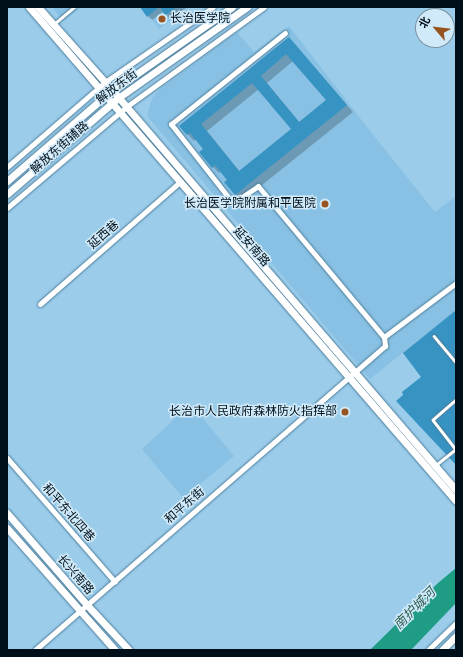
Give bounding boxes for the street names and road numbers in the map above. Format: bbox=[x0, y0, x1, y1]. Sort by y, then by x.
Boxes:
street label: 解放东街 bbox=[93, 67, 141, 107]
street label: 解放东街辅路 bbox=[28, 119, 92, 177]
street label: 延西巷 bbox=[86, 218, 122, 252]
street label: 延安南路 bbox=[230, 224, 272, 270]
street label: 和平东北四巷 bbox=[39, 481, 97, 545]
street label: 和平东街 bbox=[162, 485, 208, 527]
street label: 长兴南路 bbox=[54, 552, 96, 598]

